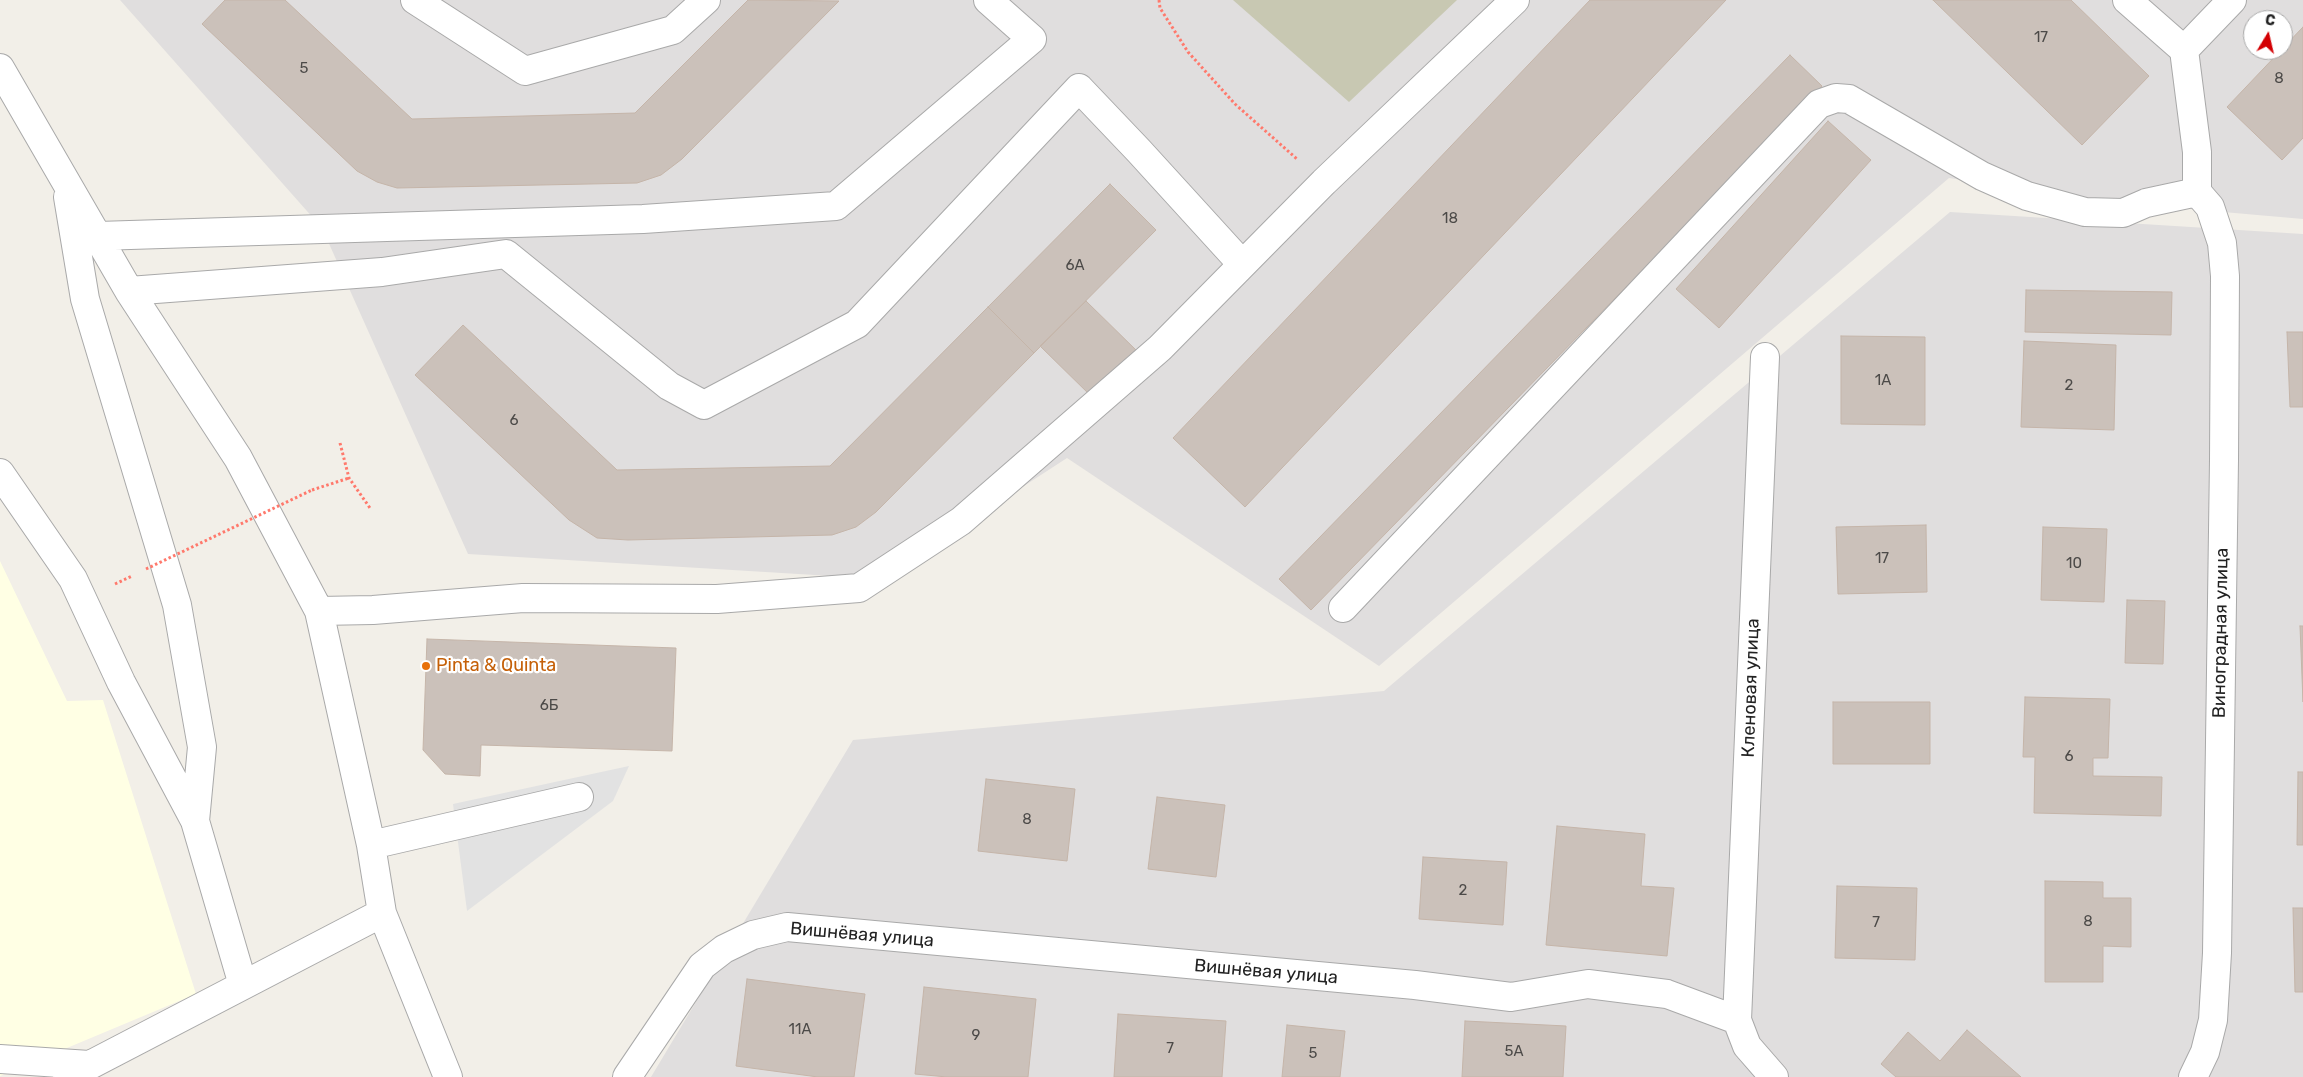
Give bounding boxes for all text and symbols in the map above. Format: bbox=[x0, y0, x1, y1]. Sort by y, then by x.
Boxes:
north arrow bbox=[2243, 10, 2293, 60]
text: С bbox=[2264, 12, 2276, 30]
house number: 17 bbox=[2034, 29, 2048, 47]
house number: 5 bbox=[300, 60, 308, 78]
house number: 8 bbox=[2274, 70, 2284, 88]
house number: 18 bbox=[1442, 210, 1458, 228]
house number: 6А bbox=[1065, 257, 1085, 275]
house number: 1А bbox=[1875, 372, 1891, 390]
house number: 2 bbox=[2065, 377, 2073, 395]
house number: 6 bbox=[509, 412, 519, 430]
street label: Виноградная улица bbox=[2209, 548, 2233, 718]
house number: 17 bbox=[1875, 550, 1889, 568]
house number: 10 bbox=[2066, 555, 2082, 573]
street label: Кленовая улица bbox=[1738, 618, 1764, 758]
place label: Pinta & Quinta bbox=[436, 655, 556, 677]
marker: Pinta & Quinta bbox=[420, 660, 432, 672]
house number: 6Б bbox=[540, 697, 558, 715]
house number: 6 bbox=[2064, 748, 2074, 766]
house number: 8 bbox=[1022, 811, 1032, 829]
house number: 2 bbox=[1459, 882, 1467, 900]
house number: 8 bbox=[2083, 913, 2093, 931]
house number: 7 bbox=[1872, 914, 1880, 932]
street label: Вишнёвая улица bbox=[789, 918, 935, 952]
street label: Вишнёвая улица bbox=[1193, 955, 1339, 989]
house number: 11А bbox=[789, 1021, 811, 1039]
house number: 9 bbox=[972, 1027, 980, 1045]
house number: 7 bbox=[1166, 1040, 1174, 1058]
house number: 5А bbox=[1505, 1043, 1523, 1061]
house number: 5 bbox=[1309, 1045, 1317, 1063]

